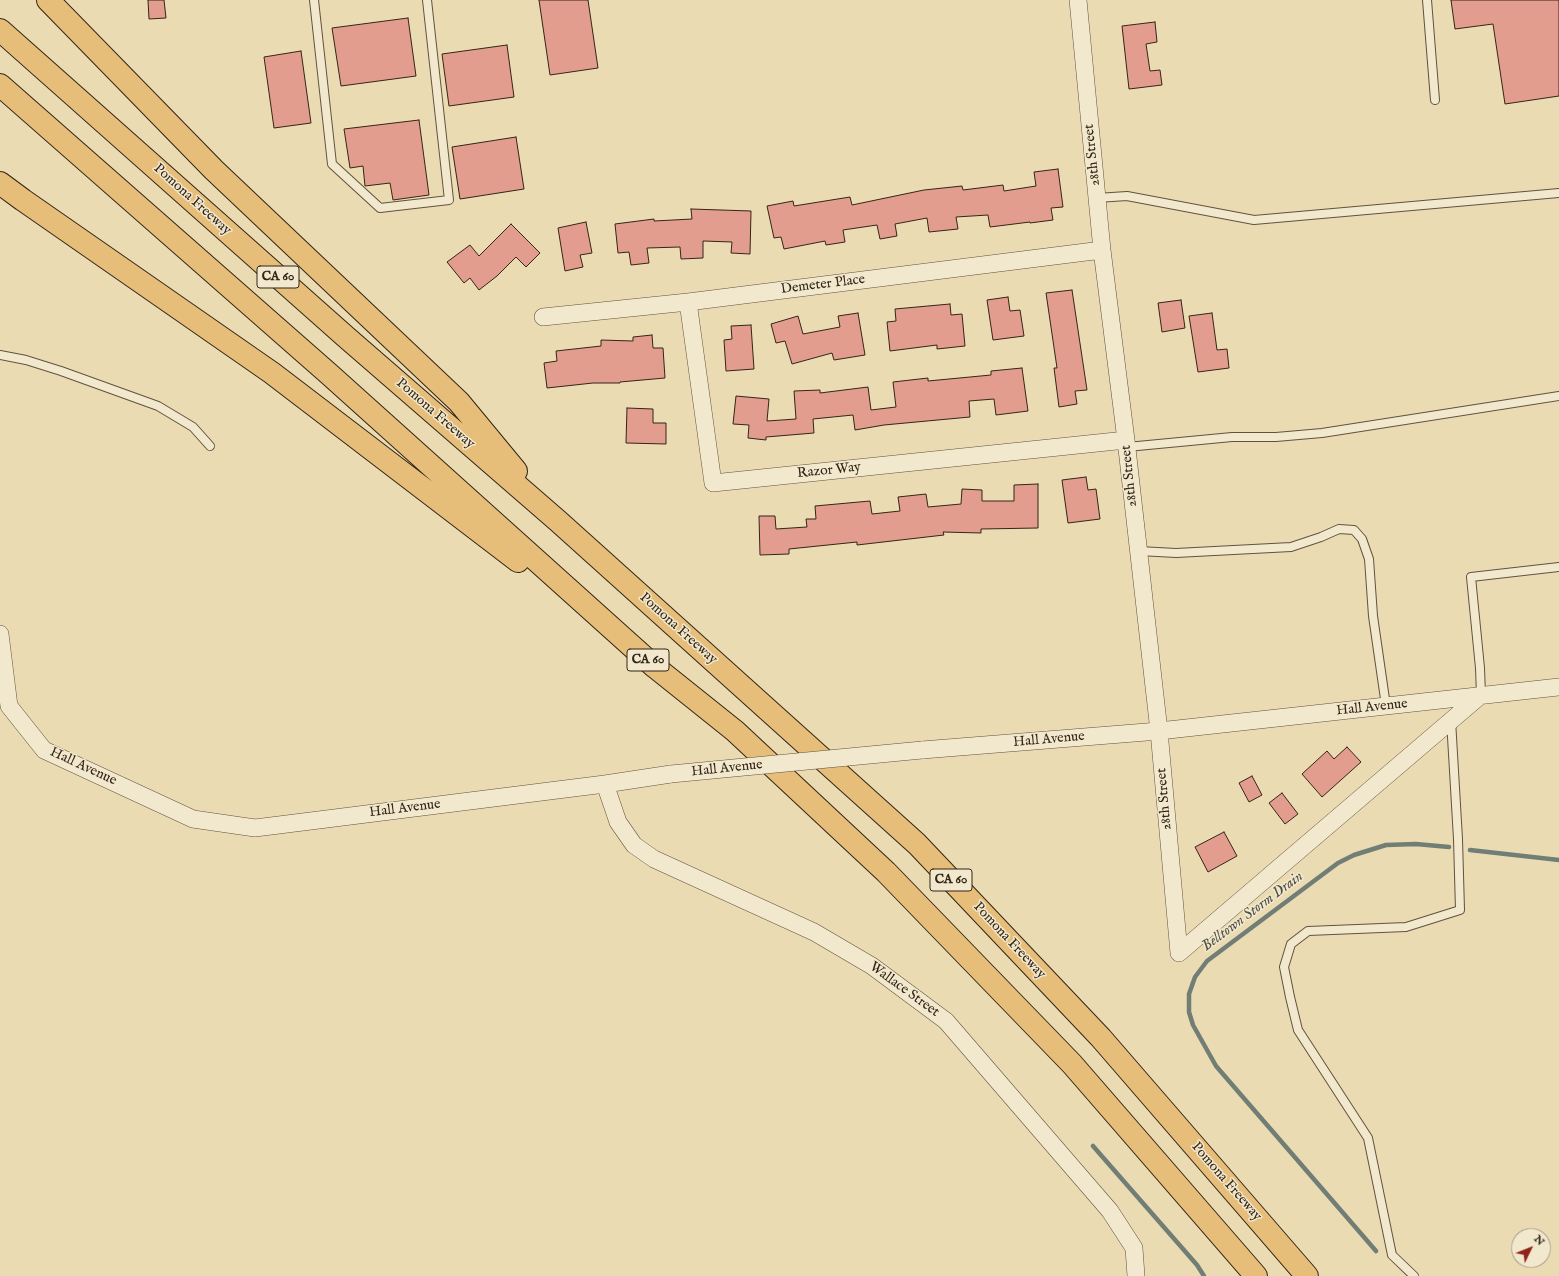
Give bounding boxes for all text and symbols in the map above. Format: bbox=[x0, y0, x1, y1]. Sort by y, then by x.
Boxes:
street label: 28th Street bbox=[1081, 123, 1105, 187]
street label: Pomona Freeway bbox=[150, 161, 234, 239]
road number: CA 60 bbox=[257, 266, 299, 288]
street label: Demeter Place bbox=[780, 272, 866, 298]
street label: Pomona Freeway bbox=[392, 375, 478, 453]
street label: 28th Street bbox=[1118, 444, 1142, 508]
street label: Razor Way bbox=[796, 459, 862, 483]
street label: Pomona Freeway bbox=[636, 590, 720, 668]
road number: CA 60 bbox=[627, 649, 669, 671]
street label: Hall Avenue bbox=[1336, 696, 1408, 720]
street label: Hall Avenue bbox=[1013, 729, 1085, 751]
street label: Hall Avenue bbox=[47, 744, 119, 790]
street label: Hall Avenue bbox=[691, 757, 763, 781]
street label: 28th Street bbox=[1154, 767, 1176, 831]
street label: Hall Avenue bbox=[368, 796, 442, 822]
water label: Belltown Storm Drain bbox=[1199, 868, 1307, 956]
road number: CA 60 bbox=[930, 869, 972, 891]
street label: Pomona Freeway bbox=[969, 899, 1049, 983]
street label: Wallace Street bbox=[866, 959, 942, 1021]
street label: Pomona Freeway bbox=[1187, 1139, 1265, 1225]
north arrow bbox=[1511, 1228, 1551, 1268]
text: N bbox=[1531, 1232, 1547, 1249]

